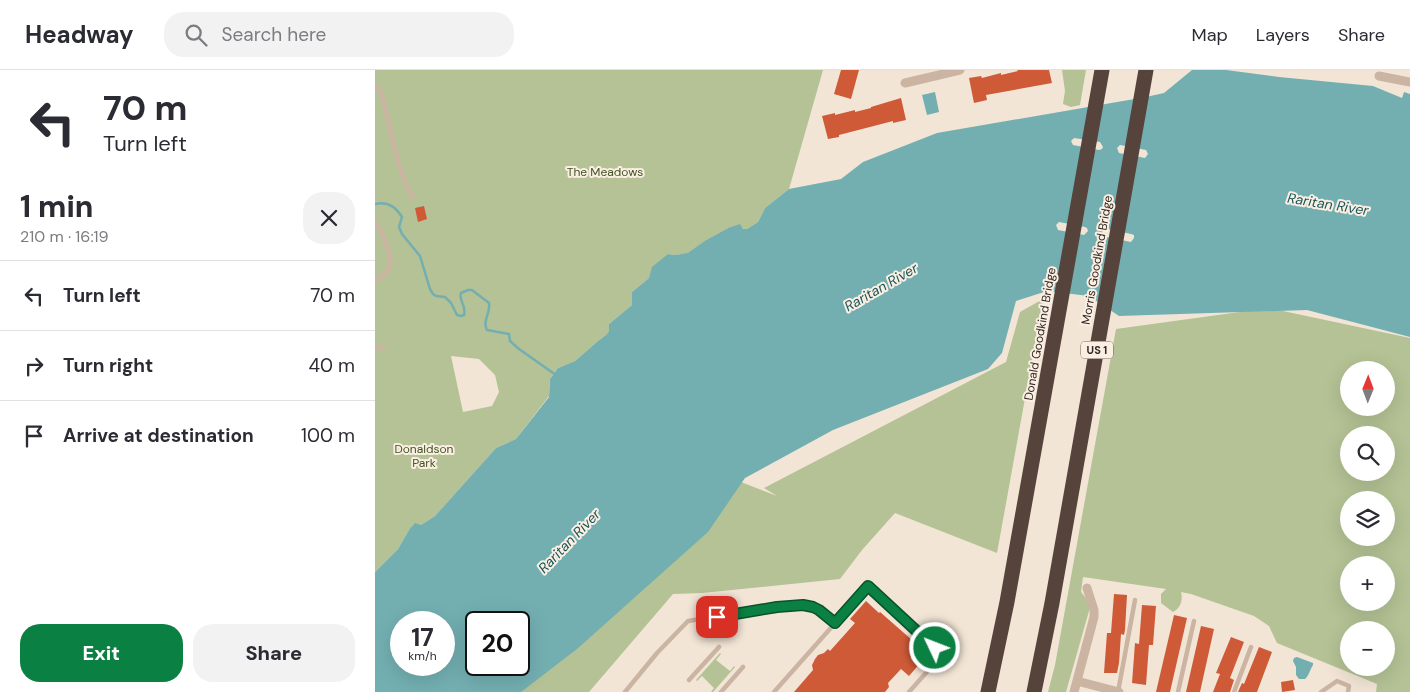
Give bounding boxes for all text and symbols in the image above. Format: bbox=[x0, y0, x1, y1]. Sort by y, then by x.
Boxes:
search box bbox=[164, 12, 514, 57]
text: Headway bbox=[25, 19, 134, 50]
icon: search bbox=[182, 21, 210, 49]
text: Search here bbox=[222, 22, 326, 47]
text: Map bbox=[1192, 23, 1228, 47]
text: Layers bbox=[1256, 23, 1310, 47]
text: Share bbox=[1338, 23, 1385, 47]
text: 70 m bbox=[103, 85, 187, 131]
icon: left bbox=[20, 90, 85, 155]
text: Turn left bbox=[103, 129, 187, 158]
park label: The Meadows bbox=[567, 164, 643, 180]
text: 1 min bbox=[20, 187, 93, 226]
water label: Raritan River bbox=[1286, 189, 1371, 219]
button: close bbox=[303, 192, 355, 244]
street label: Morris Goodkind Bridge bbox=[1078, 194, 1116, 326]
text: 210 m · 16:19 bbox=[20, 226, 109, 247]
water label: Raritan River bbox=[841, 258, 922, 315]
street label: Donald Goodkind Bridge bbox=[1020, 266, 1060, 402]
icon: left bbox=[20, 282, 48, 310]
text: Turn left bbox=[63, 283, 141, 308]
text: 70 m bbox=[310, 283, 355, 308]
road number: US 1 bbox=[1081, 342, 1113, 358]
icon: right bbox=[20, 352, 48, 380]
text: Turn right bbox=[63, 353, 153, 378]
text: 40 m bbox=[308, 353, 355, 378]
north arrow bbox=[1340, 361, 1395, 416]
map controls bbox=[1340, 361, 1395, 676]
icon: arrive bbox=[20, 422, 48, 450]
text: Arrive at destination bbox=[63, 423, 254, 448]
text: 100 m bbox=[301, 423, 355, 448]
button: search bbox=[1340, 426, 1395, 481]
park label: Donaldson Park bbox=[394, 441, 454, 471]
button: layers bbox=[1340, 491, 1395, 546]
water label: Raritan River bbox=[534, 505, 604, 577]
button: + bbox=[1340, 556, 1395, 611]
pin bbox=[696, 596, 738, 638]
icon: arrive bbox=[703, 603, 731, 631]
speed limit sign: 20 bbox=[465, 611, 530, 676]
text: 17 bbox=[411, 621, 434, 654]
position arrow bbox=[908, 621, 960, 673]
button: − bbox=[1340, 621, 1395, 676]
button: Exit bbox=[20, 624, 183, 682]
button: Share bbox=[193, 624, 355, 682]
text: km/h bbox=[408, 648, 437, 664]

